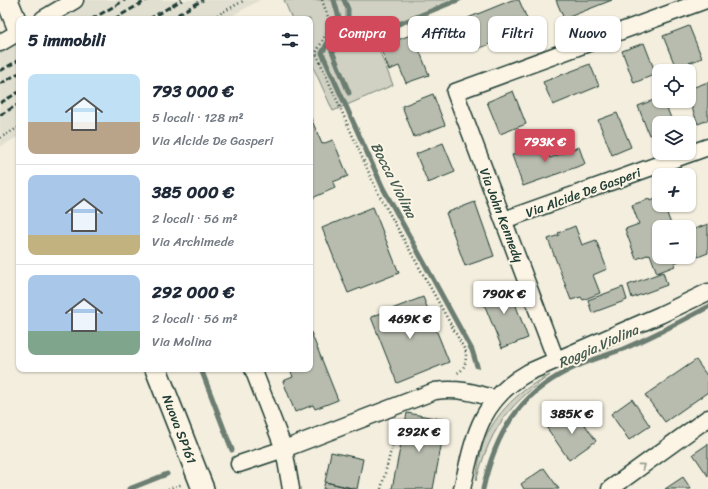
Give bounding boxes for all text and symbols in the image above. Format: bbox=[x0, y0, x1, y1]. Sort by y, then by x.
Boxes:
chip: Compra bbox=[325, 16, 400, 52]
chip: Affitta bbox=[408, 16, 480, 52]
chip: Filtri bbox=[488, 16, 547, 52]
chip: Nuovo bbox=[555, 16, 621, 52]
text: 5 immobili bbox=[28, 25, 106, 55]
icon: filters bbox=[279, 29, 301, 51]
map controls bbox=[652, 64, 696, 264]
button: locate bbox=[652, 64, 696, 108]
text: 793 000 € bbox=[152, 76, 234, 106]
icon: home bbox=[60, 90, 108, 138]
text: 5 locali · 128 m² bbox=[152, 106, 244, 129]
button: layers bbox=[652, 116, 696, 160]
text: Via Alcide De Gasperi bbox=[152, 129, 273, 152]
pin: 793K € bbox=[512, 129, 578, 163]
text: 793K € bbox=[524, 130, 566, 153]
water label: Bocca Violina bbox=[364, 138, 424, 224]
street label: Via Alcide De Gasperi bbox=[522, 161, 645, 224]
street label: Via John Kennedy bbox=[473, 165, 530, 266]
button: + bbox=[652, 168, 696, 212]
text: 385 000 € bbox=[152, 177, 234, 207]
icon: home bbox=[60, 191, 108, 239]
text: 2 locali · 56 m² bbox=[152, 207, 238, 230]
button: − bbox=[652, 220, 696, 264]
text: Via Archimede bbox=[152, 230, 234, 253]
text: 292 000 € bbox=[152, 277, 234, 307]
pin: 790K € bbox=[471, 281, 537, 315]
text: 790K € bbox=[482, 282, 526, 305]
icon: home bbox=[60, 291, 108, 339]
pin: 469K € bbox=[377, 306, 443, 340]
text: 2 locali · 56 m² bbox=[152, 307, 238, 330]
text: 469K € bbox=[388, 307, 432, 330]
water label: Roggia Violina bbox=[554, 317, 643, 375]
text: Via Molina bbox=[152, 330, 212, 353]
street label: Nuova SP161 bbox=[156, 391, 203, 468]
pin: 385K € bbox=[539, 401, 605, 435]
text: 385K € bbox=[551, 402, 593, 425]
pin: 292K € bbox=[386, 419, 452, 453]
text: 292K € bbox=[398, 420, 440, 443]
one-way arrow bbox=[637, 464, 644, 471]

